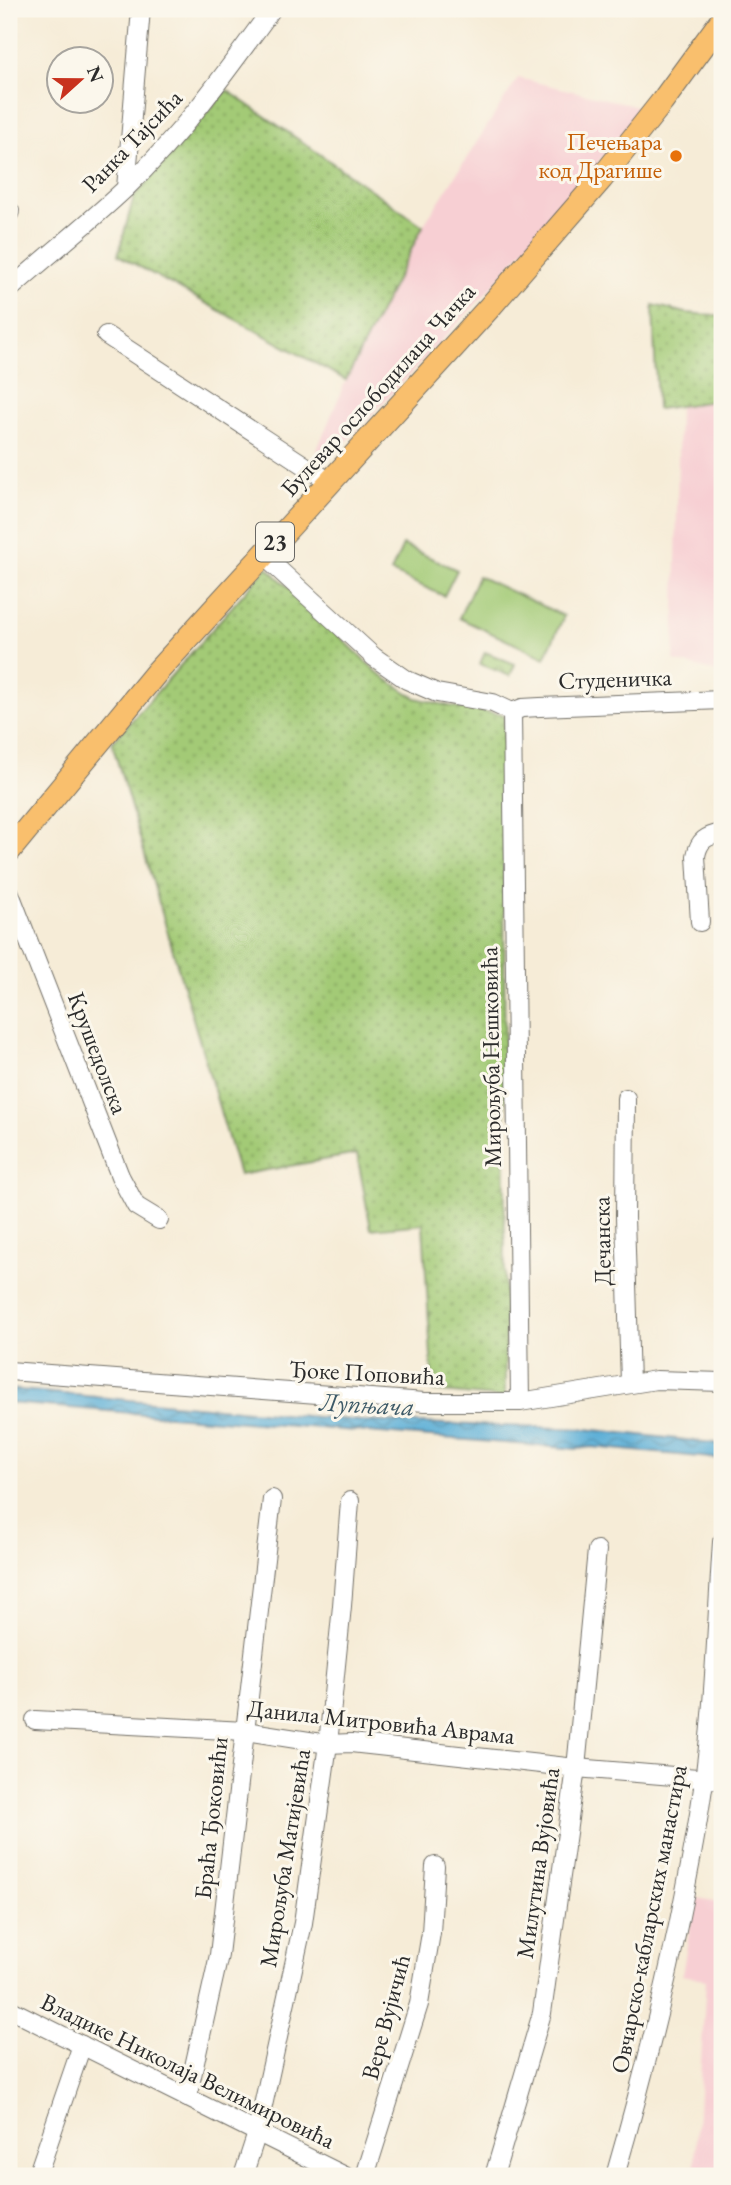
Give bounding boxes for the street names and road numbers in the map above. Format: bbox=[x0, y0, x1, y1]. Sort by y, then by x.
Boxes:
street label: Ранка Тајсића bbox=[75, 82, 189, 199]
street label: Булевар ослободилаца Чачка bbox=[273, 276, 482, 503]
road number: 23 bbox=[256, 522, 294, 562]
street label: Студеничка bbox=[558, 661, 673, 696]
street label: Мирољуба Нешковића bbox=[473, 946, 508, 1168]
street label: Крушедолска bbox=[61, 987, 136, 1119]
street label: Дечанска bbox=[585, 1196, 618, 1286]
street label: Ђоке Поповића bbox=[289, 1353, 446, 1392]
street label: Данила Митровића Аврама bbox=[246, 1692, 517, 1751]
street label: Браћа Ђоковићи bbox=[187, 1735, 234, 1901]
street label: Мирољуба Матијевића bbox=[252, 1746, 317, 1969]
street label: Овчарско-кабларских манастира bbox=[603, 1762, 694, 2076]
street label: Милутина Вујовића bbox=[509, 1765, 566, 1960]
street label: Вере Вујичић bbox=[354, 1951, 417, 2083]
street label: Владике Николаја Велимировића bbox=[36, 1986, 341, 2156]

